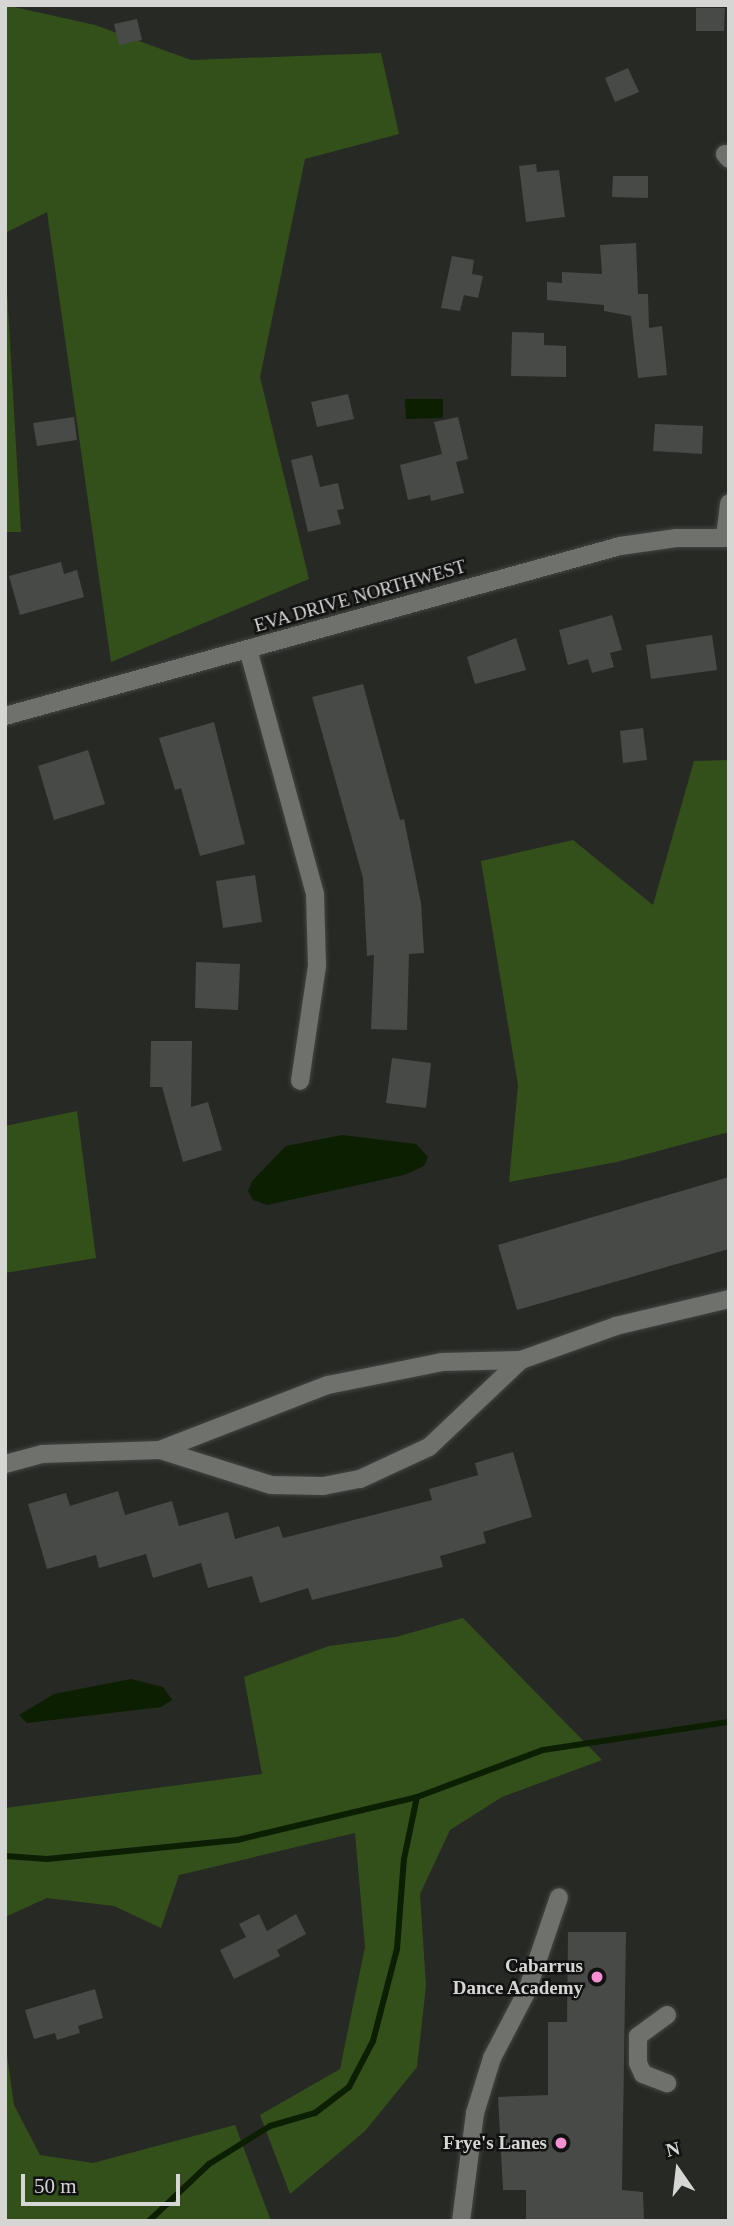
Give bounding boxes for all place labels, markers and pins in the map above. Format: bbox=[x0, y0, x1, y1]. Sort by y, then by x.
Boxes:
place label: Cabarrus Dance Academy bbox=[452, 1955, 583, 1999]
marker: Cabarrus Dance Academy bbox=[589, 1969, 605, 1985]
place label: Frye's Lanes bbox=[443, 2132, 547, 2154]
marker: Frye's Lanes bbox=[553, 2135, 569, 2151]

